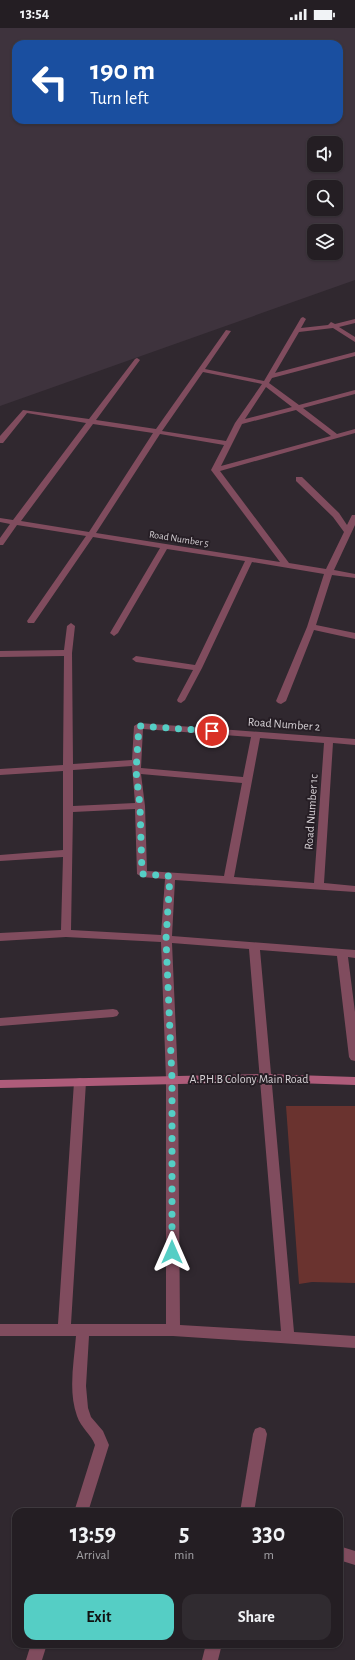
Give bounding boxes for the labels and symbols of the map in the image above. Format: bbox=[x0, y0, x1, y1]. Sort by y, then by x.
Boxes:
street label: Road Number 5 bbox=[148, 529, 209, 549]
pin bbox=[195, 714, 229, 748]
street label: Road Number 2 bbox=[247, 715, 321, 733]
street label: Road Number 1c bbox=[302, 773, 320, 850]
street label: A.P.H.B Colony Main Road bbox=[189, 1073, 309, 1086]
position arrow bbox=[151, 1231, 193, 1273]

